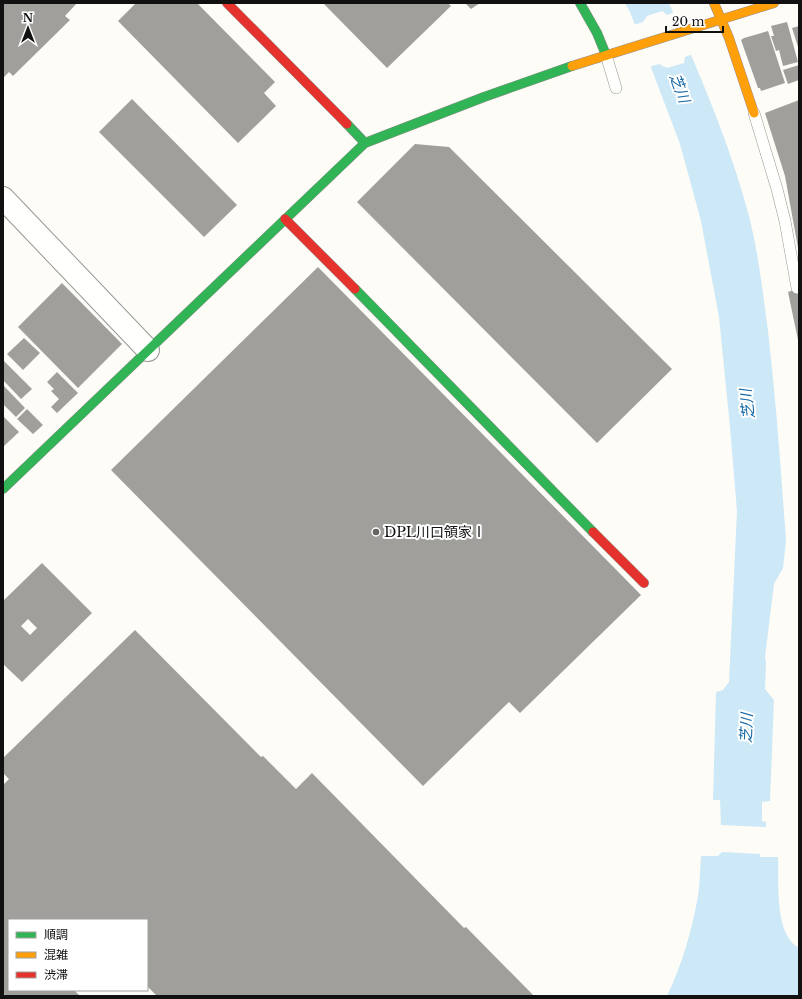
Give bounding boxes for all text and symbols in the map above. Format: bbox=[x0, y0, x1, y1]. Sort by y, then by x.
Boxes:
north arrow bbox=[8, 8, 48, 48]
scale bar bbox=[666, 8, 723, 34]
text: N bbox=[23, 11, 34, 25]
text: 20 m bbox=[672, 14, 704, 29]
water label: 芝川 bbox=[666, 71, 695, 107]
water label: 芝川 bbox=[735, 386, 758, 420]
place label: DPL川口領家Ⅰ bbox=[384, 523, 486, 541]
marker: DPL川口領家Ⅰ bbox=[371, 527, 381, 537]
water label: 芝川 bbox=[736, 711, 756, 743]
legend bbox=[8, 919, 148, 991]
text: 順調 bbox=[44, 927, 68, 942]
text: 混雑 bbox=[44, 947, 68, 962]
text: 渋滞 bbox=[44, 967, 68, 982]

